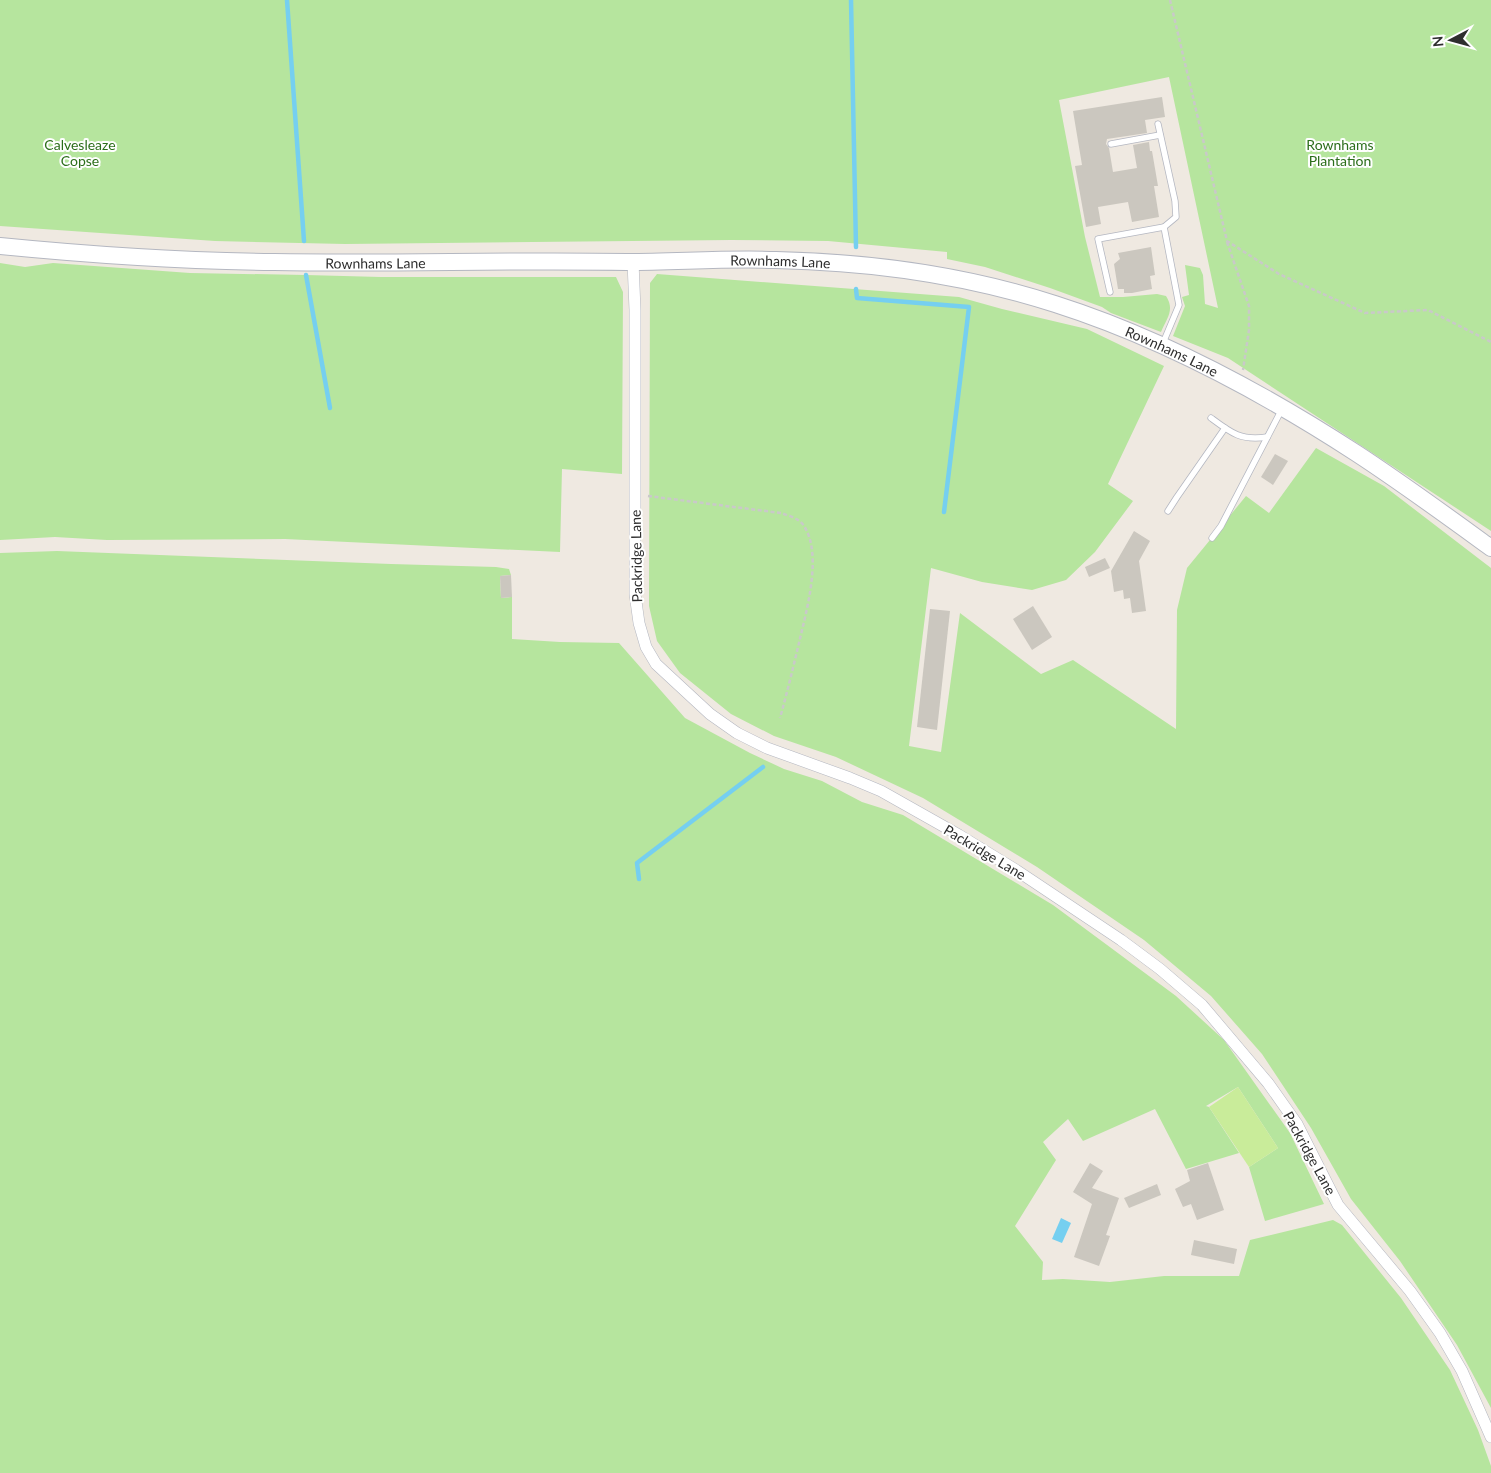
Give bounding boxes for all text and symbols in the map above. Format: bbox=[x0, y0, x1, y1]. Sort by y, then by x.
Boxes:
north arrow bbox=[1426, 15, 1476, 65]
text: N bbox=[1429, 35, 1447, 48]
park label: Calvesleaze Copse bbox=[44, 136, 116, 169]
park label: Rownhams Plantation bbox=[1306, 136, 1374, 169]
street label: Rownhams Lane bbox=[730, 251, 831, 271]
street label: Rownhams Lane bbox=[325, 254, 426, 271]
street label: Rownhams Lane bbox=[1123, 322, 1221, 379]
street label: Packridge Lane bbox=[627, 509, 645, 603]
street label: Packridge Lane bbox=[941, 821, 1029, 883]
street label: Packridge Lane bbox=[1280, 1108, 1340, 1198]

